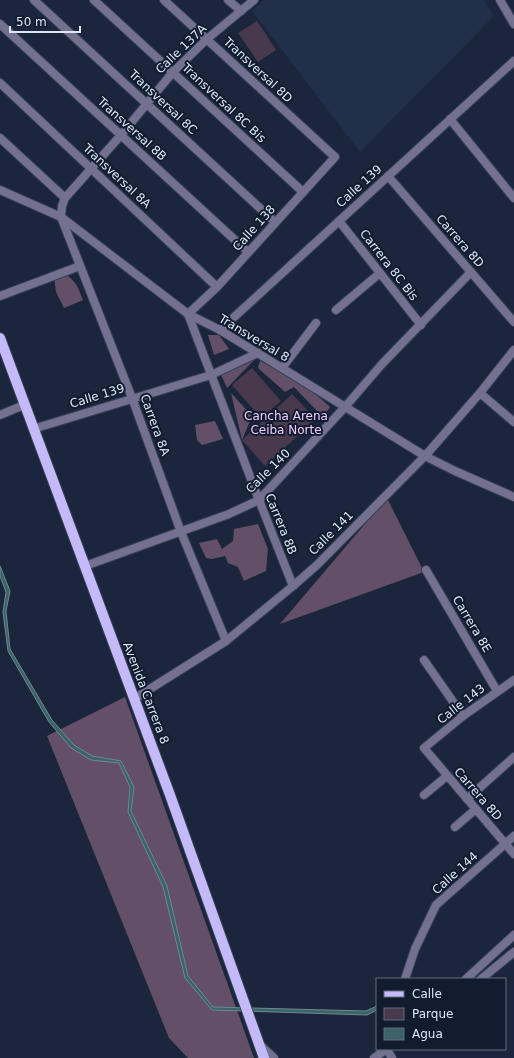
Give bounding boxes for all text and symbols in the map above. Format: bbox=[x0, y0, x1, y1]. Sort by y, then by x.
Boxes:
scale bar bbox=[10, 8, 80, 34]
text: 50 m bbox=[16, 15, 47, 29]
street label: Calle 137A bbox=[153, 21, 210, 77]
street label: Transversal 8D bbox=[220, 34, 295, 105]
street label: Transversal 8C Bis bbox=[178, 60, 269, 145]
street label: Transversal 8C bbox=[125, 66, 200, 137]
street label: Transversal 8B bbox=[94, 94, 169, 164]
street label: Transversal 8A bbox=[79, 140, 154, 212]
street label: Calle 139 bbox=[333, 162, 385, 210]
street label: Calle 138 bbox=[230, 202, 278, 254]
street label: Carrera 8D bbox=[433, 212, 487, 270]
street label: Carrera 8C Bis bbox=[357, 227, 421, 303]
street label: Transversal 8 bbox=[215, 311, 292, 364]
street label: Calle 139 bbox=[68, 381, 126, 411]
street label: Carrera 8A bbox=[137, 392, 173, 458]
park label: Cancha Arena Ceiba Norte bbox=[244, 409, 328, 437]
street label: Calle 140 bbox=[243, 446, 293, 496]
street label: Carrera 8B bbox=[262, 491, 300, 557]
street label: Calle 141 bbox=[306, 508, 356, 558]
street label: Carrera 8E bbox=[450, 593, 494, 655]
street label: Avenida Carrera 8 bbox=[120, 640, 172, 746]
street label: Calle 143 bbox=[434, 681, 488, 727]
street label: Carrera 8D bbox=[451, 765, 505, 823]
street label: Calle 144 bbox=[429, 849, 481, 897]
legend bbox=[376, 978, 506, 1050]
text: Calle bbox=[412, 987, 442, 1001]
text: Parque bbox=[412, 1007, 453, 1021]
text: Agua bbox=[412, 1027, 443, 1041]

